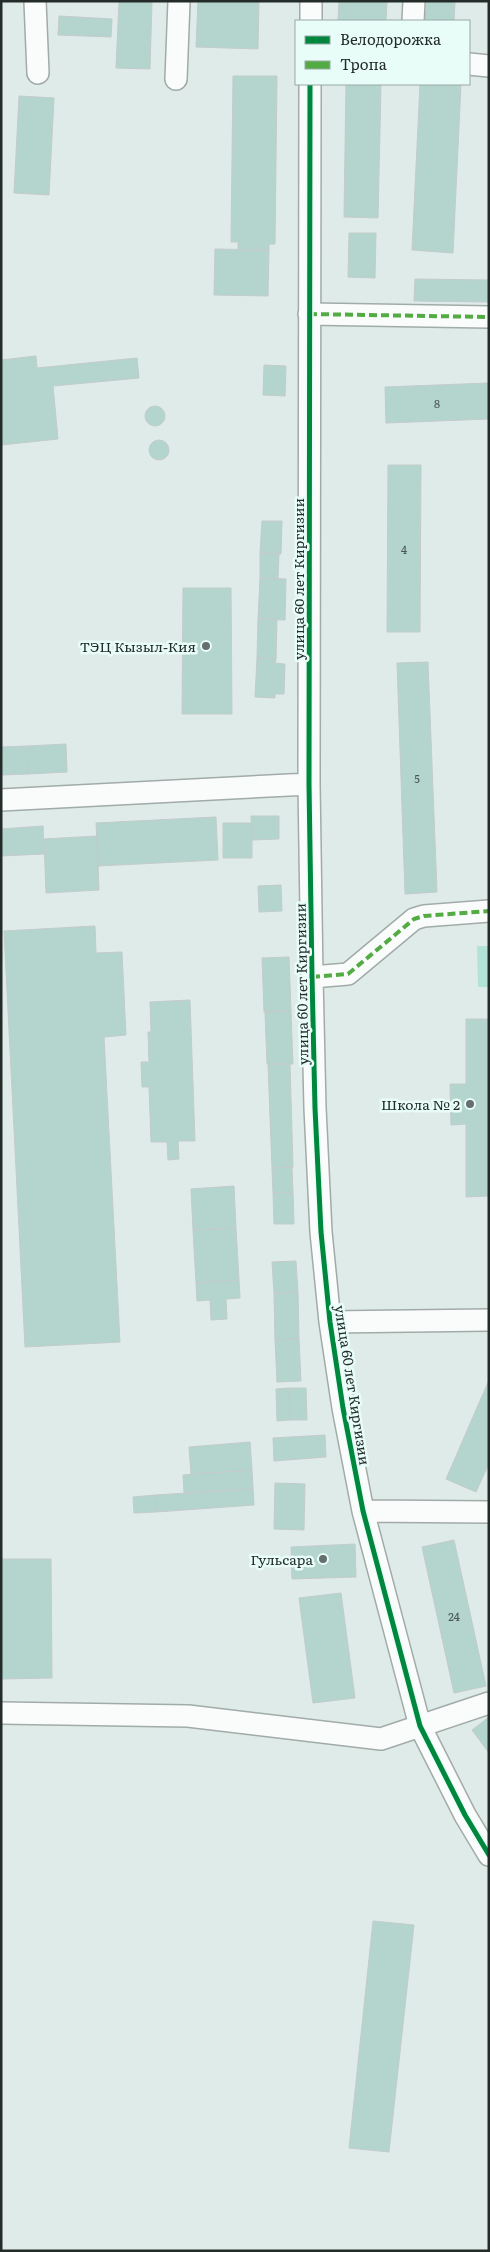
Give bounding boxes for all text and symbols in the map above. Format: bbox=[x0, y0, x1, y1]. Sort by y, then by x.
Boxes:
legend bbox=[295, 20, 470, 85]
text: Велодорожка bbox=[340, 27, 442, 50]
text: Тропа bbox=[340, 52, 388, 75]
house number: 8 bbox=[434, 395, 440, 411]
street label: улица 60 лет Киргизии bbox=[288, 498, 308, 660]
house number: 4 bbox=[401, 541, 407, 557]
place label: ТЭЦ Кызыл-Кия bbox=[80, 636, 196, 656]
marker: ТЭЦ Кызыл-Кия bbox=[200, 640, 212, 652]
house number: 5 bbox=[414, 770, 420, 786]
street label: улица 60 лет Киргизии bbox=[290, 903, 312, 1065]
place label: Школа № 2 bbox=[381, 1094, 460, 1114]
marker: Школа № 2 bbox=[464, 1098, 476, 1110]
street label: улица 60 лет Киргизии bbox=[330, 1303, 376, 1467]
place label: Гульсара bbox=[250, 1549, 313, 1569]
marker: Гульсара bbox=[317, 1553, 329, 1565]
house number: 24 bbox=[448, 1608, 460, 1624]

